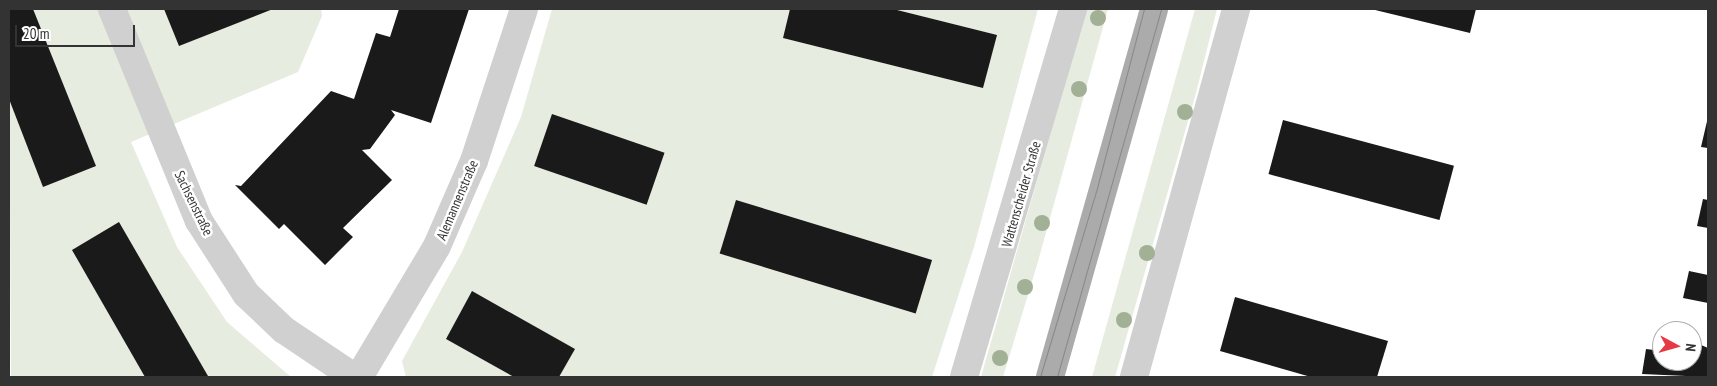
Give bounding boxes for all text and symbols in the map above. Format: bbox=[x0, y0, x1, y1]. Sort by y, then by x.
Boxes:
scale bar bbox=[18, 15, 138, 47]
text: 20 m bbox=[23, 24, 49, 43]
street label: Wattenscheider Straße bbox=[998, 139, 1044, 249]
street label: Alemannenstraße bbox=[433, 157, 481, 243]
street label: Sachsenstraße bbox=[171, 168, 217, 238]
north arrow bbox=[1652, 321, 1702, 371]
text: N bbox=[1682, 343, 1700, 352]

